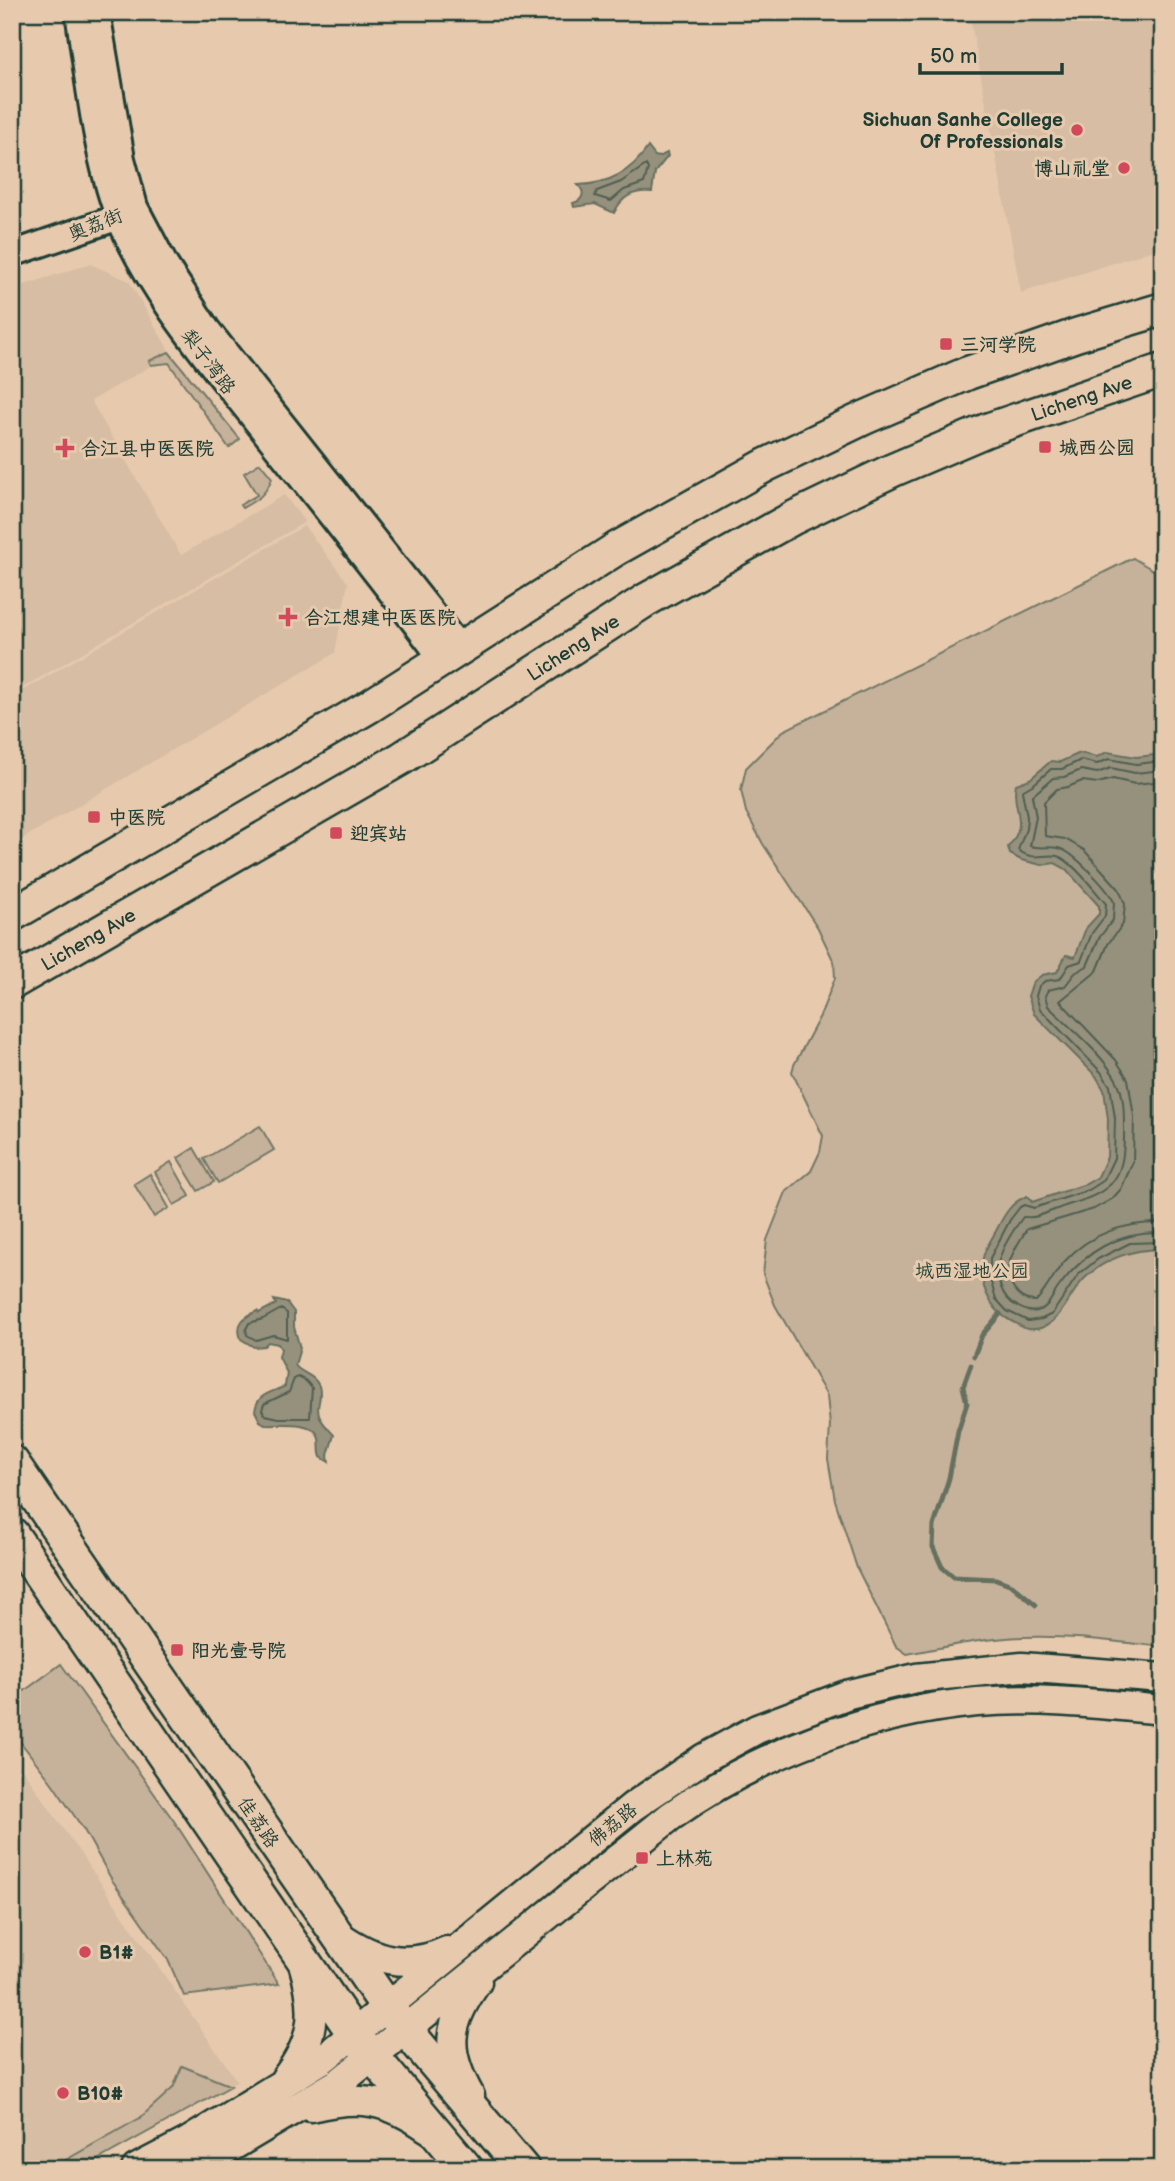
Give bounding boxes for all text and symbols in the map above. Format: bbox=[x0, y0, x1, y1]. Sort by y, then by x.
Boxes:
scale bar bbox=[920, 32, 1061, 76]
text: 50 m bbox=[930, 44, 977, 69]
place label: Sichuan Sanhe College Of Professionals bbox=[863, 109, 1063, 154]
marker: Sichuan Sanhe College Of Professionals bbox=[1069, 122, 1085, 138]
place label: 博山礼堂 bbox=[1034, 158, 1110, 181]
marker: 博山礼堂 bbox=[1116, 160, 1132, 176]
street label: 奥荔街 bbox=[65, 204, 126, 247]
street label: 梨子湾路 bbox=[176, 325, 240, 399]
place label: 三河学院 bbox=[960, 334, 1036, 357]
marker: 三河学院 bbox=[938, 336, 954, 352]
street label: Licheng Ave bbox=[1028, 371, 1135, 427]
place label: 城西公园 bbox=[1059, 437, 1135, 460]
marker: 合江县中医医院 bbox=[55, 438, 75, 458]
place label: 合江县中医医院 bbox=[81, 438, 214, 461]
marker: 城西公园 bbox=[1037, 439, 1053, 455]
marker: 合江想建中医医院 bbox=[278, 607, 298, 627]
place label: 合江想建中医医院 bbox=[304, 607, 456, 630]
street label: Licheng Ave bbox=[523, 610, 624, 687]
place label: 中医院 bbox=[108, 807, 165, 830]
marker: 中医院 bbox=[86, 809, 102, 825]
place label: 迎宾站 bbox=[350, 823, 407, 846]
marker: 迎宾站 bbox=[328, 825, 344, 841]
street label: Licheng Ave bbox=[38, 904, 140, 977]
park label: 城西湿地公园 bbox=[915, 1260, 1029, 1283]
place label: 阳光壹号院 bbox=[191, 1640, 286, 1663]
marker: 阳光壹号院 bbox=[169, 1642, 185, 1658]
street label: 佳荔路 bbox=[232, 1793, 283, 1853]
street label: 佛荔路 bbox=[584, 1798, 642, 1852]
place label: 上林苑 bbox=[656, 1848, 713, 1871]
marker: 上林苑 bbox=[634, 1850, 650, 1866]
place label: B1# bbox=[99, 1942, 133, 1965]
marker: B1# bbox=[77, 1944, 93, 1960]
place label: B10# bbox=[77, 2083, 123, 2106]
marker: B10# bbox=[55, 2085, 71, 2101]

